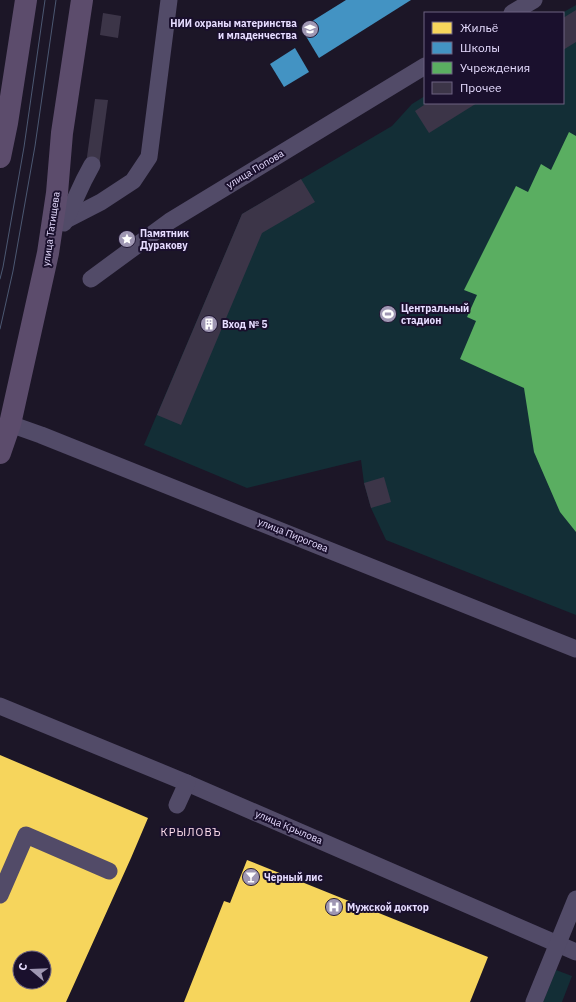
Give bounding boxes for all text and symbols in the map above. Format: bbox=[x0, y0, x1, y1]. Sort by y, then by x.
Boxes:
legend bbox=[424, 12, 564, 104]
place label: НИИ охраны материнства и младенчества bbox=[170, 17, 297, 42]
school or university icon: НИИ охраны материнства и младенчества bbox=[300, 19, 320, 39]
text: Жильё bbox=[460, 20, 499, 35]
text: Школы bbox=[460, 40, 500, 55]
text: Учреждения bbox=[460, 60, 530, 75]
text: Прочее bbox=[460, 80, 502, 95]
street label: улица Попова bbox=[224, 146, 287, 191]
street label: улица Татищева bbox=[39, 190, 63, 267]
place label: Памятник Дуракову bbox=[140, 227, 189, 252]
place icon: Памятник Дуракову bbox=[117, 229, 137, 249]
place label: Центральный стадион bbox=[401, 302, 469, 327]
sports icon: Центральный стадион bbox=[378, 304, 398, 324]
building icon: Вход № 5 bbox=[199, 314, 219, 334]
place label: Вход № 5 bbox=[222, 318, 267, 331]
street label: улица Пирогова bbox=[256, 515, 331, 555]
street label: улица Крылова bbox=[253, 807, 325, 847]
district label: КРЫЛОВЪ bbox=[161, 825, 222, 839]
bar icon: Черный лис bbox=[241, 867, 261, 887]
place label: Черный лис bbox=[264, 871, 323, 884]
hospital icon: Мужской доктор bbox=[324, 897, 344, 917]
place label: Мужской доктор bbox=[347, 901, 429, 914]
north arrow bbox=[12, 950, 52, 990]
text: С bbox=[15, 961, 30, 972]

